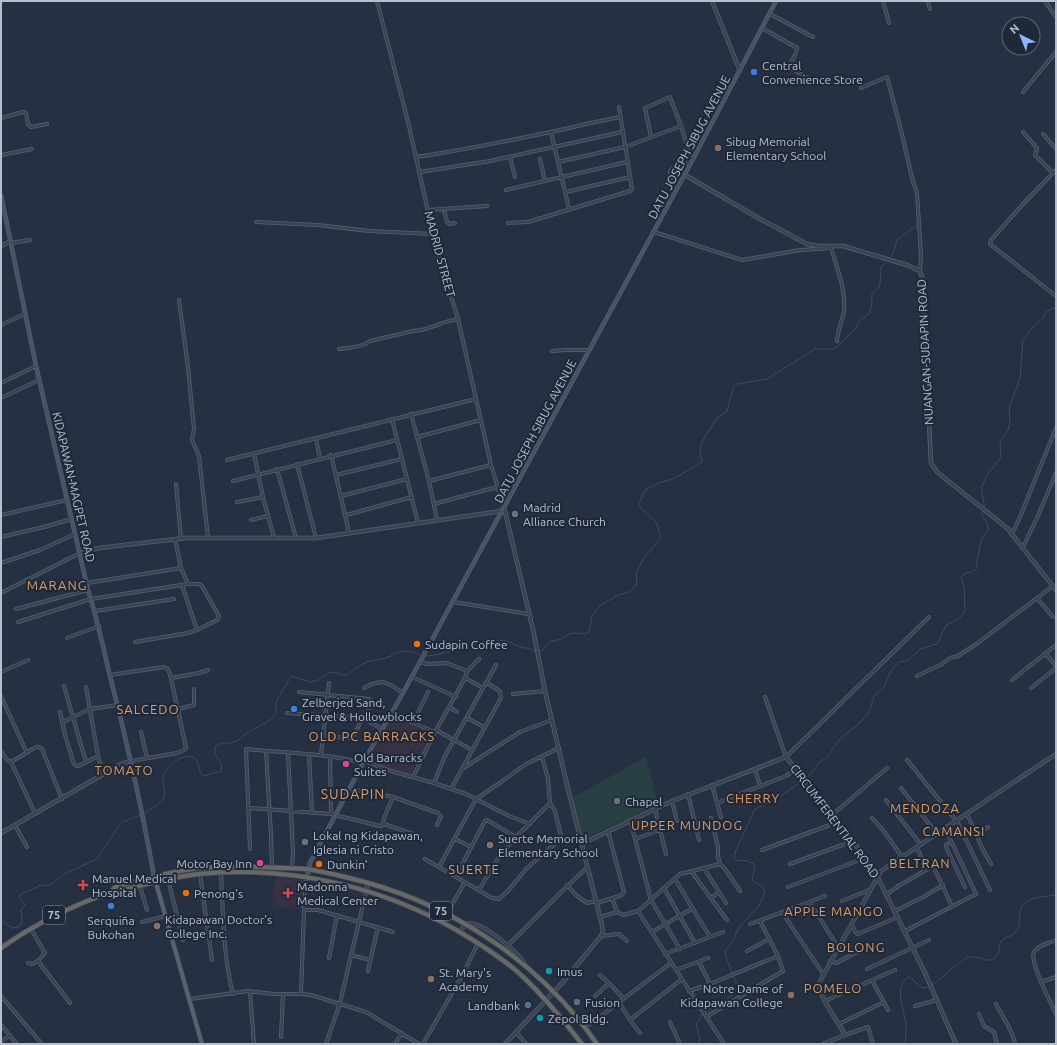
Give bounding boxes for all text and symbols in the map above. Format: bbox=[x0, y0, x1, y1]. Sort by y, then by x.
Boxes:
north arrow bbox=[1001, 16, 1041, 56]
text: N bbox=[1007, 21, 1021, 36]
place label: Central Convenience Store bbox=[762, 59, 863, 86]
marker: Central Convenience Store bbox=[749, 67, 759, 77]
street label: DATU JOSEPH SIBUG AVENUE bbox=[646, 73, 733, 221]
place label: Sibug Memorial Elementary School bbox=[726, 135, 826, 162]
marker: Sibug Memorial Elementary School bbox=[713, 143, 723, 153]
street label: MADRID STREET bbox=[422, 209, 458, 299]
street label: NUANGAN-SUDAPIN ROAD bbox=[915, 279, 935, 425]
street label: DATU JOSEPH SIBUG AVENUE bbox=[492, 357, 579, 505]
street label: KIDAPAWAN-MAGPET ROAD bbox=[50, 411, 98, 563]
place label: Madrid Alliance Church bbox=[523, 501, 606, 528]
marker: Madrid Alliance Church bbox=[510, 509, 520, 519]
district label: MARANG bbox=[27, 578, 87, 592]
place label: Sudapin Coffee bbox=[425, 638, 508, 651]
marker: Sudapin Coffee bbox=[412, 639, 422, 649]
place label: Zelberjed Sand, Gravel & Hollowblocks bbox=[302, 696, 422, 723]
district label: SALCEDO bbox=[117, 702, 180, 716]
marker: Zelberjed Sand, Gravel & Hollowblocks bbox=[289, 704, 299, 714]
district label: OLD PC BARRACKS bbox=[309, 729, 435, 743]
place label: Old Barracks Suites bbox=[354, 751, 422, 778]
marker: Old Barracks Suites bbox=[341, 759, 351, 769]
street label: CIRCUMFERENTIAL ROAD bbox=[788, 762, 882, 880]
district label: TOMATO bbox=[94, 763, 154, 777]
district label: SUDAPIN bbox=[321, 786, 385, 802]
district label: CHERRY bbox=[726, 791, 780, 805]
place label: Chapel bbox=[625, 795, 662, 808]
marker: Chapel bbox=[612, 796, 622, 806]
district label: MENDOZA bbox=[890, 801, 960, 815]
district label: UPPER MUNDOG bbox=[631, 818, 743, 832]
district label: CAMANSI bbox=[923, 824, 985, 838]
place label: Lokal ng Kidapawan, Iglesia ni Cristo bbox=[313, 829, 423, 856]
place label: Suerte Memorial Elementary School bbox=[498, 832, 598, 859]
marker: Lokal ng Kidapawan, Iglesia ni Cristo bbox=[300, 837, 310, 847]
marker: Suerte Memorial Elementary School bbox=[485, 840, 495, 850]
district label: BELTRAN bbox=[889, 856, 951, 870]
place label: Motor Bay Inn bbox=[176, 857, 252, 870]
marker: Motor Bay Inn bbox=[255, 858, 265, 868]
place label: Dunkin' bbox=[327, 858, 368, 871]
marker: Dunkin' bbox=[314, 859, 324, 869]
district label: SUERTE bbox=[448, 862, 500, 876]
place label: Manuel Medical Hospital bbox=[92, 872, 177, 899]
marker: Manuel Medical Hospital bbox=[77, 879, 89, 891]
place label: Madonna Medical Center bbox=[297, 880, 379, 907]
place label: Penong's bbox=[194, 887, 243, 900]
marker: Madonna Medical Center bbox=[282, 887, 294, 899]
marker: Penong's bbox=[181, 888, 191, 898]
marker: Serquiña Bukohan bbox=[106, 901, 116, 911]
road number: 75 bbox=[430, 902, 452, 920]
district label: APPLE MANGO bbox=[784, 904, 884, 918]
road number: 75 bbox=[43, 906, 65, 924]
place label: Kidapawan Doctor's College Inc. bbox=[165, 913, 272, 940]
place label: Serquiña Bukohan bbox=[87, 914, 135, 941]
marker: Kidapawan Doctor's College Inc. bbox=[152, 921, 162, 931]
district label: BOLONG bbox=[827, 940, 885, 954]
place label: Imus bbox=[557, 965, 583, 978]
place label: St. Mary's Academy bbox=[439, 966, 491, 993]
marker: Imus bbox=[544, 966, 554, 976]
marker: St. Mary's Academy bbox=[426, 974, 436, 984]
district label: POMELO bbox=[804, 981, 862, 995]
place label: Notre Dame of Kidapawan College bbox=[680, 982, 783, 1009]
marker: Notre Dame of Kidapawan College bbox=[786, 990, 796, 1000]
place label: Fusion bbox=[585, 996, 620, 1009]
marker: Fusion bbox=[572, 997, 582, 1007]
place label: Landbank bbox=[468, 999, 520, 1012]
marker: Landbank bbox=[523, 1000, 533, 1010]
place label: Zepol Bldg. bbox=[548, 1012, 609, 1025]
marker: Zepol Bldg. bbox=[535, 1013, 545, 1023]

